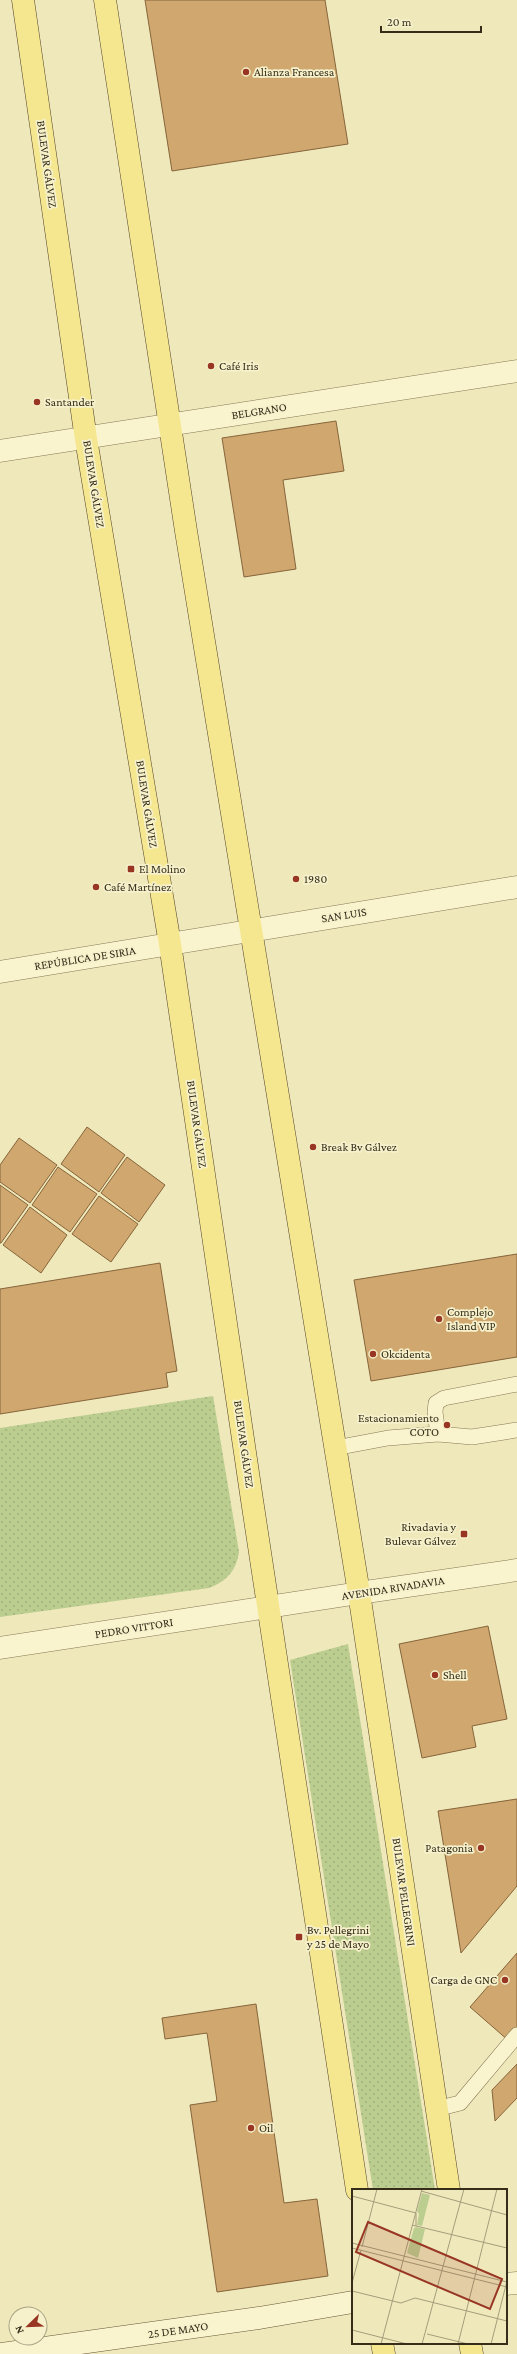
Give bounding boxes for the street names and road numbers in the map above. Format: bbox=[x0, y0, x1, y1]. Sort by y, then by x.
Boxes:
street label: BULEVAR GÁLVEZ bbox=[34, 119, 60, 209]
street label: BELGRANO bbox=[230, 400, 288, 422]
street label: BULEVAR GÁLVEZ bbox=[80, 439, 108, 529]
street label: BULEVAR GÁLVEZ bbox=[133, 759, 161, 849]
street label: SAN LUIS bbox=[320, 904, 368, 925]
street label: REPÚBLICA DE SIRIA bbox=[33, 943, 137, 973]
street label: BULEVAR GÁLVEZ bbox=[184, 1079, 210, 1169]
street label: BULEVAR GÁLVEZ bbox=[231, 1399, 257, 1489]
street label: AVENIDA RIVADAVIA bbox=[341, 1573, 446, 1603]
street label: PEDRO VITTORI bbox=[94, 1615, 175, 1641]
street label: BULEVAR PELLEGRINI bbox=[389, 1837, 419, 1947]
street label: 25 DE MAYO bbox=[147, 2319, 209, 2341]

